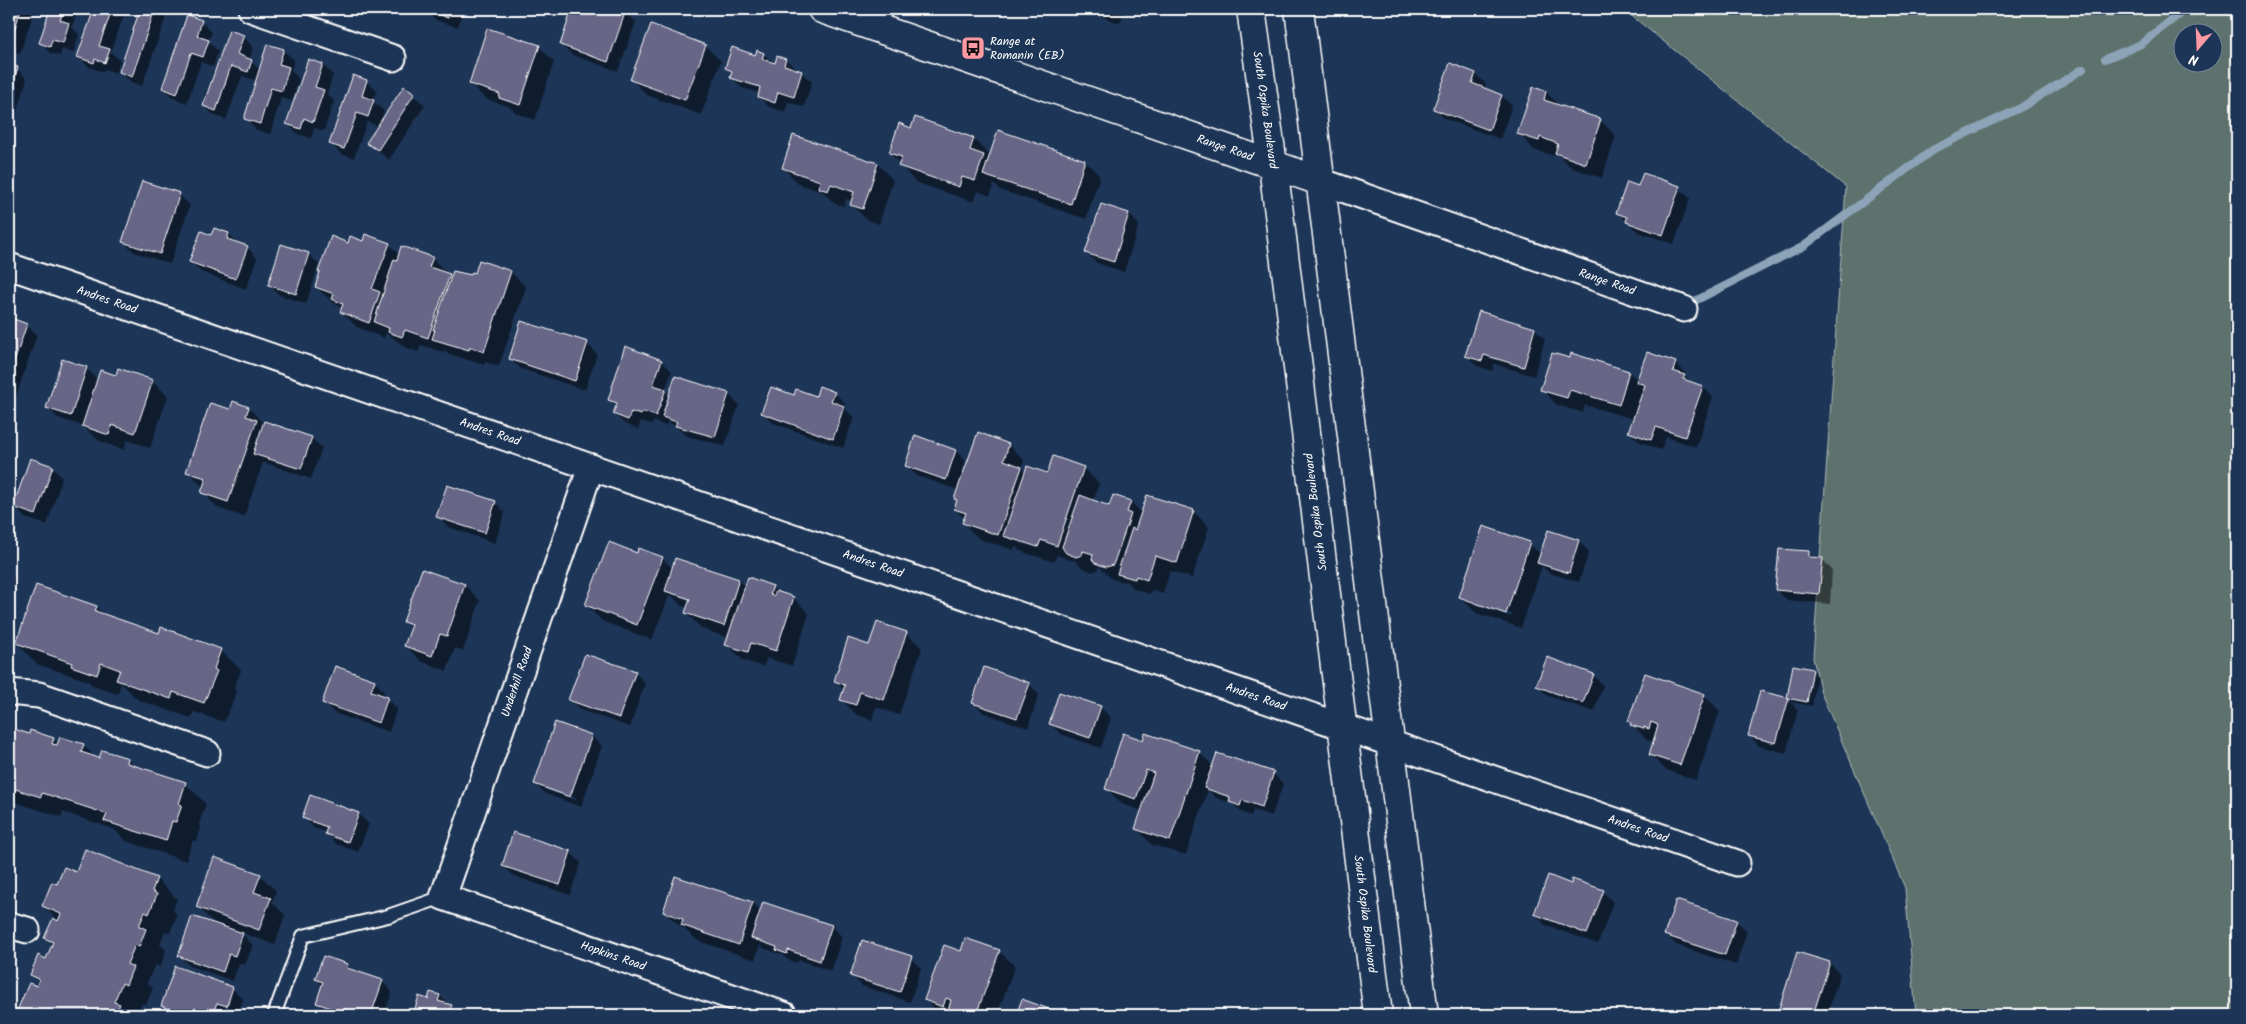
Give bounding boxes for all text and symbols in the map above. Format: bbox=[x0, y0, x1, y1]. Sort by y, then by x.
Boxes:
north arrow bbox=[2174, 22, 2224, 72]
place label: Range at Romanin (EB) bbox=[990, 32, 1065, 65]
bus stop icon: Range at Romanin (EB) bbox=[960, 35, 986, 61]
text: N bbox=[2186, 47, 2202, 71]
street label: South Ospika Boulevard bbox=[1247, 50, 1283, 171]
street label: Range Road bbox=[1194, 129, 1257, 167]
street label: Range Road bbox=[1576, 263, 1639, 301]
street label: Andres Road bbox=[74, 281, 141, 320]
street label: Andres Road bbox=[457, 413, 524, 452]
street label: South Ospika Boulevard bbox=[1299, 451, 1333, 572]
street label: Andres Road bbox=[840, 545, 907, 584]
street label: Underhill Road bbox=[496, 643, 538, 720]
street label: Andres Road bbox=[1223, 678, 1290, 717]
street label: Andres Road bbox=[1605, 810, 1672, 849]
street label: South Ospika Boulevard bbox=[1348, 854, 1382, 975]
street label: Hopkins Road bbox=[578, 936, 649, 976]

